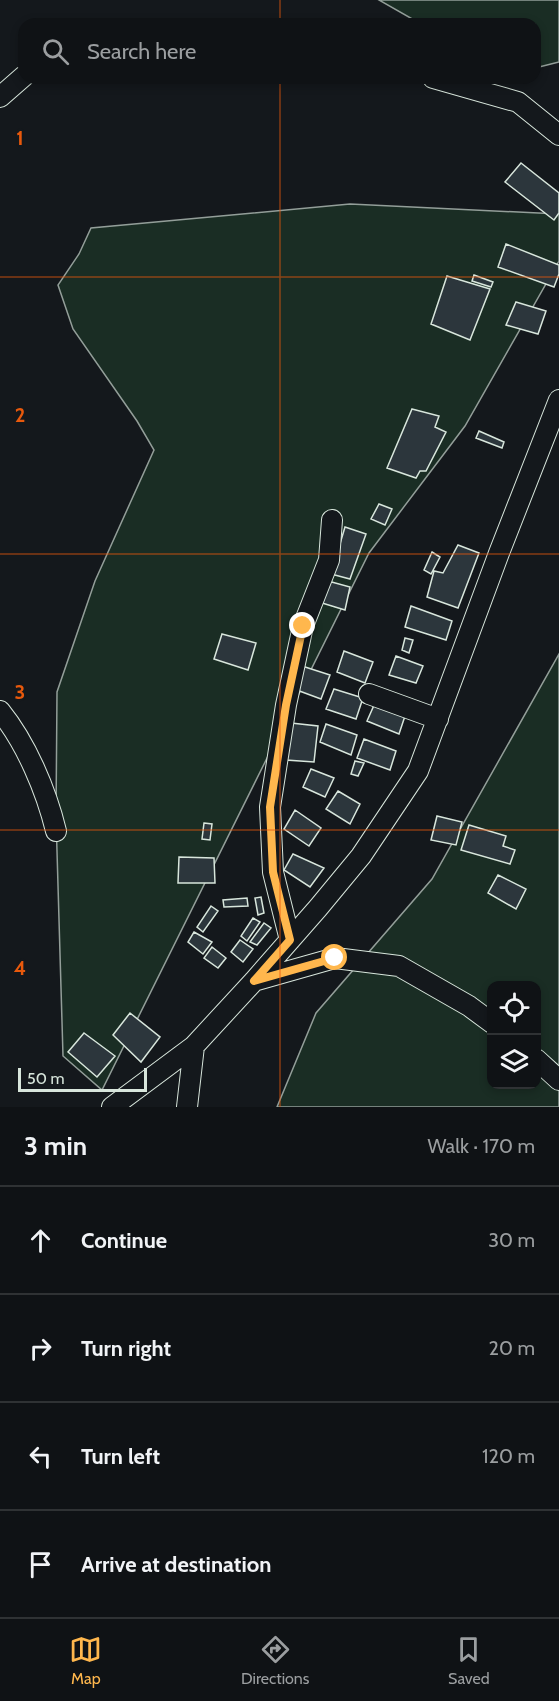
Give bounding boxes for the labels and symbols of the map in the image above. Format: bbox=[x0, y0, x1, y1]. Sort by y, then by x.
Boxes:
text: 1 bbox=[16, 126, 24, 150]
text: 2 bbox=[15, 403, 25, 427]
route end bbox=[289, 612, 315, 638]
text: 3 bbox=[15, 680, 25, 704]
route start bbox=[321, 944, 347, 970]
text: 4 bbox=[14, 956, 26, 980]
scale bar bbox=[18, 1065, 147, 1092]

